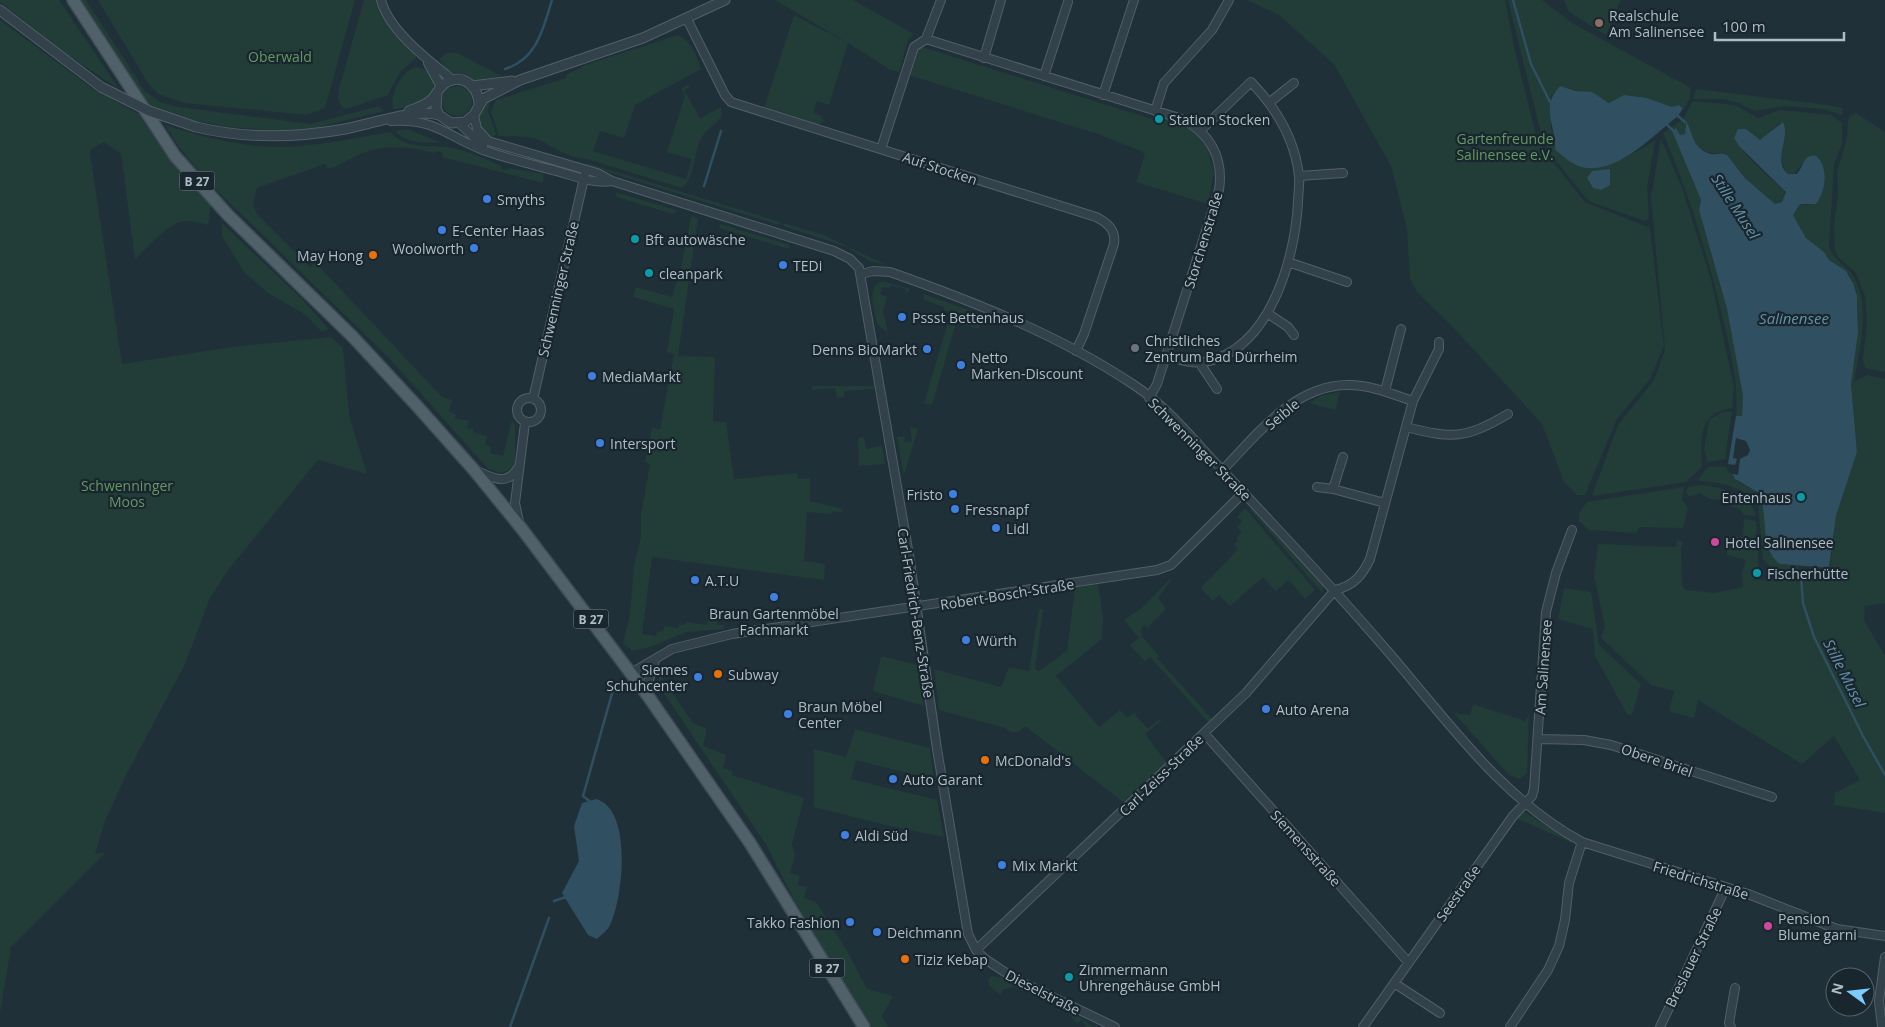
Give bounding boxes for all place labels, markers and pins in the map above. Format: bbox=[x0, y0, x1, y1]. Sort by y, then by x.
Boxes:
place label: Realschule Am Salinensee bbox=[1609, 6, 1705, 41]
marker: Realschule Am Salinensee bbox=[1593, 17, 1605, 29]
place label: Station Stocken bbox=[1169, 110, 1270, 129]
marker: Station Stocken bbox=[1153, 113, 1165, 125]
place label: Smyths bbox=[497, 190, 545, 209]
marker: Smyths bbox=[481, 193, 493, 205]
place label: E-Center Haas bbox=[452, 221, 545, 240]
marker: E-Center Haas bbox=[436, 224, 448, 236]
place label: Bft autowäsche bbox=[645, 230, 746, 249]
marker: Bft autowäsche bbox=[629, 233, 641, 245]
place label: Woolworth bbox=[392, 239, 464, 258]
marker: Woolworth bbox=[468, 242, 480, 254]
place label: May Hong bbox=[297, 246, 363, 265]
marker: May Hong bbox=[367, 249, 379, 261]
place label: TEDi bbox=[793, 256, 822, 275]
marker: TEDi bbox=[777, 259, 789, 271]
place label: cleanpark bbox=[659, 264, 724, 283]
marker: cleanpark bbox=[643, 267, 655, 279]
place label: Pssst Bettenhaus bbox=[912, 308, 1024, 327]
marker: Pssst Bettenhaus bbox=[896, 311, 908, 323]
place label: Christliches Zentrum Bad Dürrheim bbox=[1145, 331, 1298, 366]
place label: Denns BioMarkt bbox=[812, 340, 917, 359]
marker: Christliches Zentrum Bad Dürrheim bbox=[1129, 342, 1141, 354]
marker: Denns BioMarkt bbox=[921, 343, 933, 355]
place label: Netto Marken-Discount bbox=[971, 348, 1083, 383]
marker: Netto Marken-Discount bbox=[955, 359, 967, 371]
place label: MediaMarkt bbox=[602, 367, 681, 386]
marker: MediaMarkt bbox=[586, 370, 598, 382]
place label: Intersport bbox=[610, 434, 675, 453]
marker: Intersport bbox=[594, 437, 606, 449]
place label: Fristo bbox=[906, 485, 943, 504]
marker: Fristo bbox=[947, 488, 959, 500]
place label: Entenhaus bbox=[1722, 488, 1791, 507]
marker: Entenhaus bbox=[1795, 491, 1807, 503]
place label: Fressnapf bbox=[965, 500, 1030, 519]
marker: Fressnapf bbox=[949, 503, 961, 515]
place label: Lidl bbox=[1006, 519, 1029, 538]
marker: Lidl bbox=[990, 522, 1002, 534]
place label: Hotel Salinensee bbox=[1725, 533, 1834, 552]
marker: Hotel Salinensee bbox=[1709, 536, 1721, 548]
place label: Fischerhütte bbox=[1767, 564, 1848, 583]
marker: Fischerhütte bbox=[1751, 567, 1763, 579]
place label: A.T.U bbox=[705, 571, 739, 590]
marker: A.T.U bbox=[689, 574, 701, 586]
marker: Braun Gartenmöbel Fachmarkt bbox=[768, 591, 780, 603]
place label: Braun Gartenmöbel Fachmarkt bbox=[709, 604, 839, 639]
place label: Würth bbox=[976, 631, 1017, 650]
marker: Würth bbox=[960, 634, 972, 646]
place label: Siemes Schuhcenter bbox=[606, 660, 688, 695]
place label: Subway bbox=[728, 665, 779, 684]
marker: Subway bbox=[712, 668, 724, 680]
marker: Siemes Schuhcenter bbox=[692, 671, 704, 683]
place label: Braun Möbel Center bbox=[798, 697, 882, 732]
place label: Auto Arena bbox=[1276, 700, 1349, 719]
marker: Auto Arena bbox=[1260, 703, 1272, 715]
marker: Braun Möbel Center bbox=[782, 708, 794, 720]
place label: McDonald's bbox=[995, 751, 1071, 770]
marker: McDonald's bbox=[979, 754, 991, 766]
place label: Auto Garant bbox=[903, 770, 983, 789]
marker: Auto Garant bbox=[887, 773, 899, 785]
place label: Aldi Süd bbox=[855, 826, 908, 845]
marker: Aldi Süd bbox=[839, 829, 851, 841]
place label: Mix Markt bbox=[1012, 856, 1078, 875]
marker: Mix Markt bbox=[996, 859, 1008, 871]
place label: Pension Blume garni bbox=[1778, 909, 1857, 944]
place label: Takko Fashion bbox=[747, 913, 840, 932]
marker: Takko Fashion bbox=[844, 916, 856, 928]
marker: Pension Blume garni bbox=[1762, 920, 1774, 932]
place label: Deichmann bbox=[887, 923, 962, 942]
marker: Deichmann bbox=[871, 926, 883, 938]
place label: Tiziz Kebap bbox=[915, 950, 988, 969]
marker: Tiziz Kebap bbox=[899, 953, 911, 965]
place label: Zimmermann Uhrengehäuse GmbH bbox=[1079, 960, 1221, 995]
marker: Zimmermann Uhrengehäuse GmbH bbox=[1063, 971, 1075, 983]

